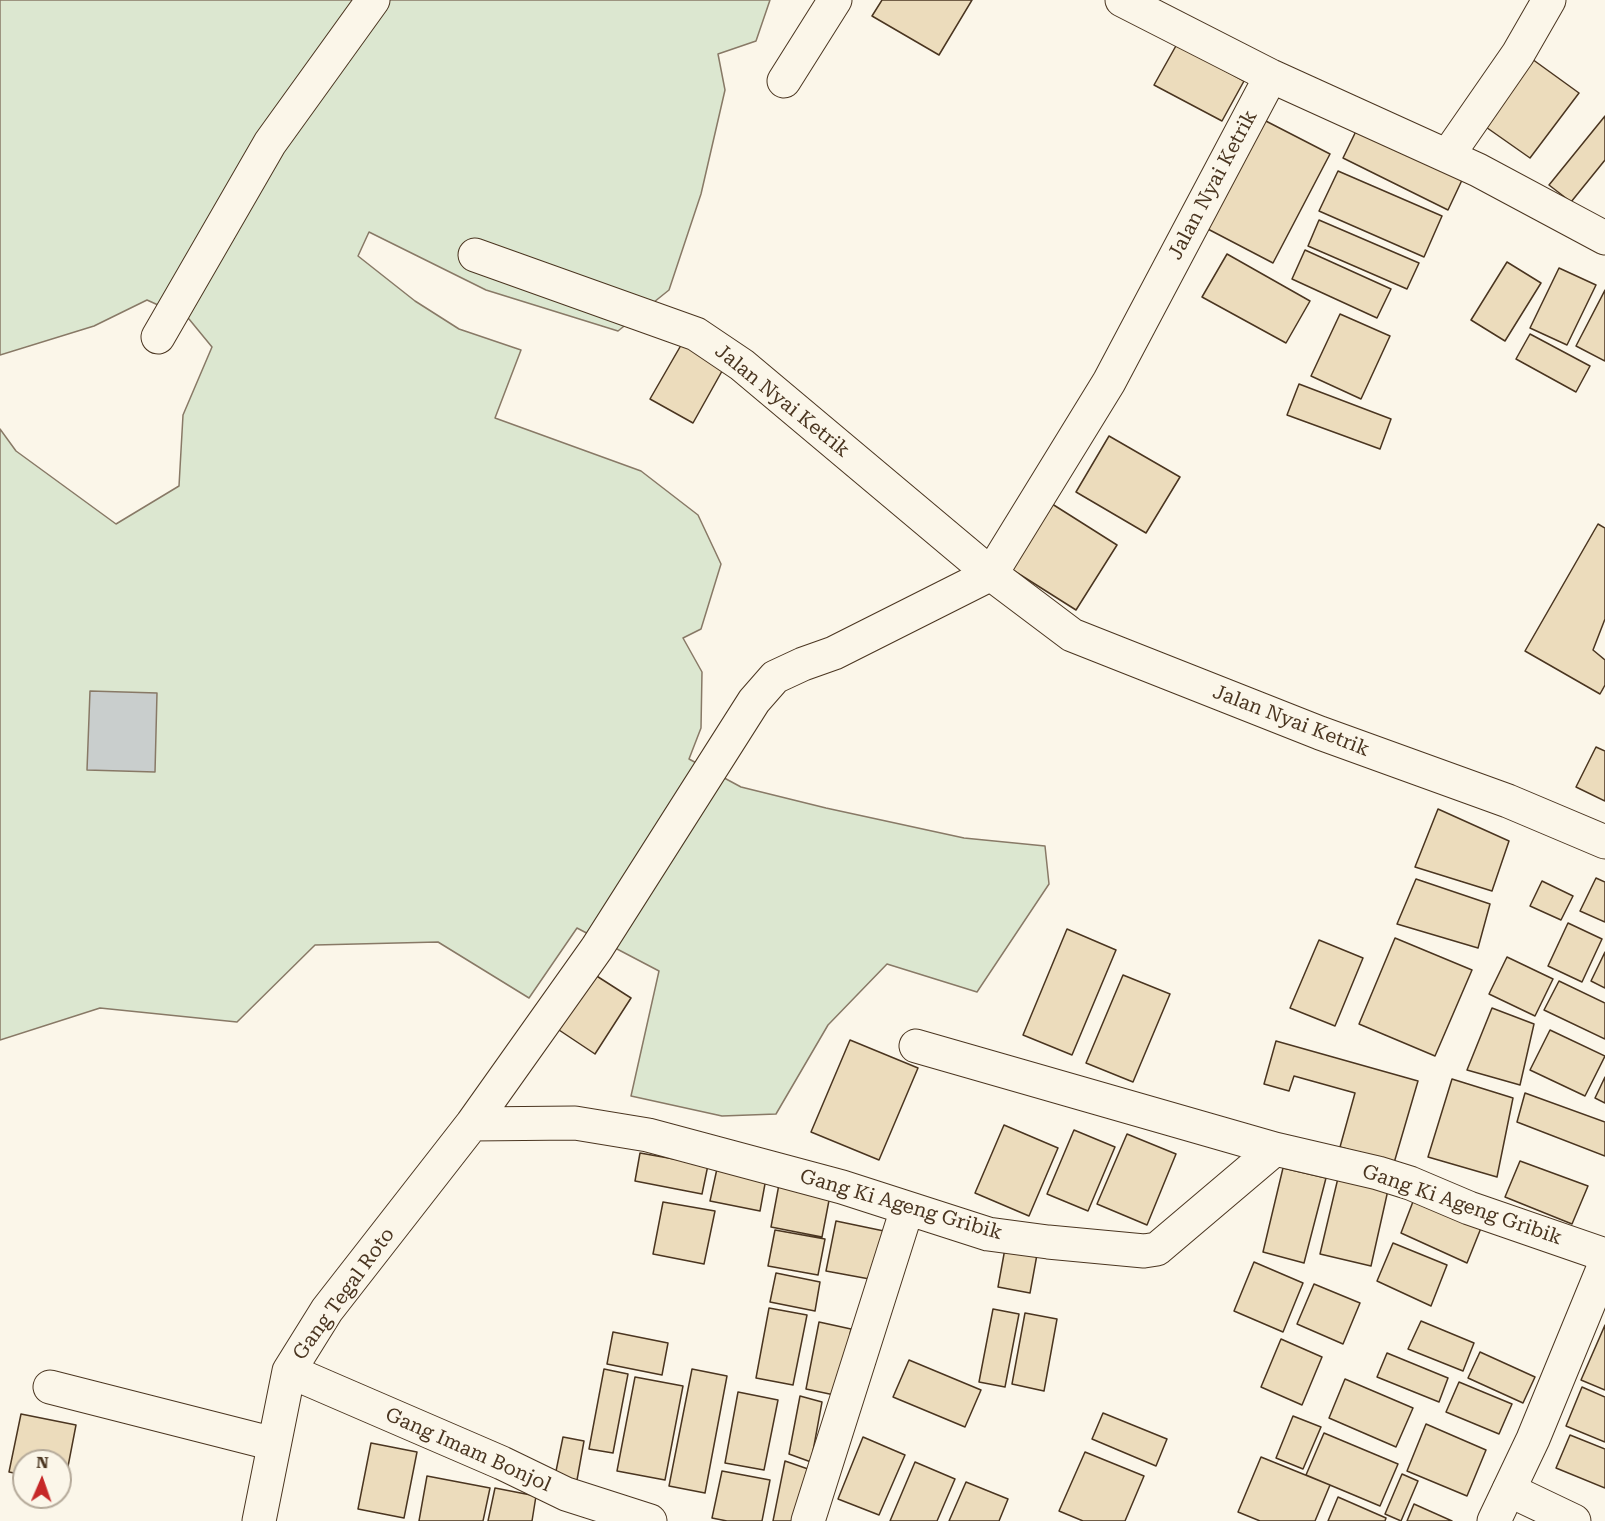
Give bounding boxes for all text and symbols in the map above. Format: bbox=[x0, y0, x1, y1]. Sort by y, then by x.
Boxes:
street label: Jalan Nyai Ketrik bbox=[1163, 106, 1263, 264]
street label: Jalan Nyai Ketrik bbox=[710, 339, 854, 463]
street label: Jalan Nyai Ketrik bbox=[1209, 680, 1373, 762]
street label: Gang Ki Ageng Gribik bbox=[1359, 1160, 1565, 1250]
street label: Gang Ki Ageng Gribik bbox=[797, 1165, 1005, 1245]
street label: Gang Tegal Roto bbox=[288, 1223, 400, 1365]
street label: Gang Imam Bonjol bbox=[381, 1403, 555, 1497]
north arrow bbox=[12, 1449, 72, 1509]
text: N bbox=[36, 1453, 49, 1472]

